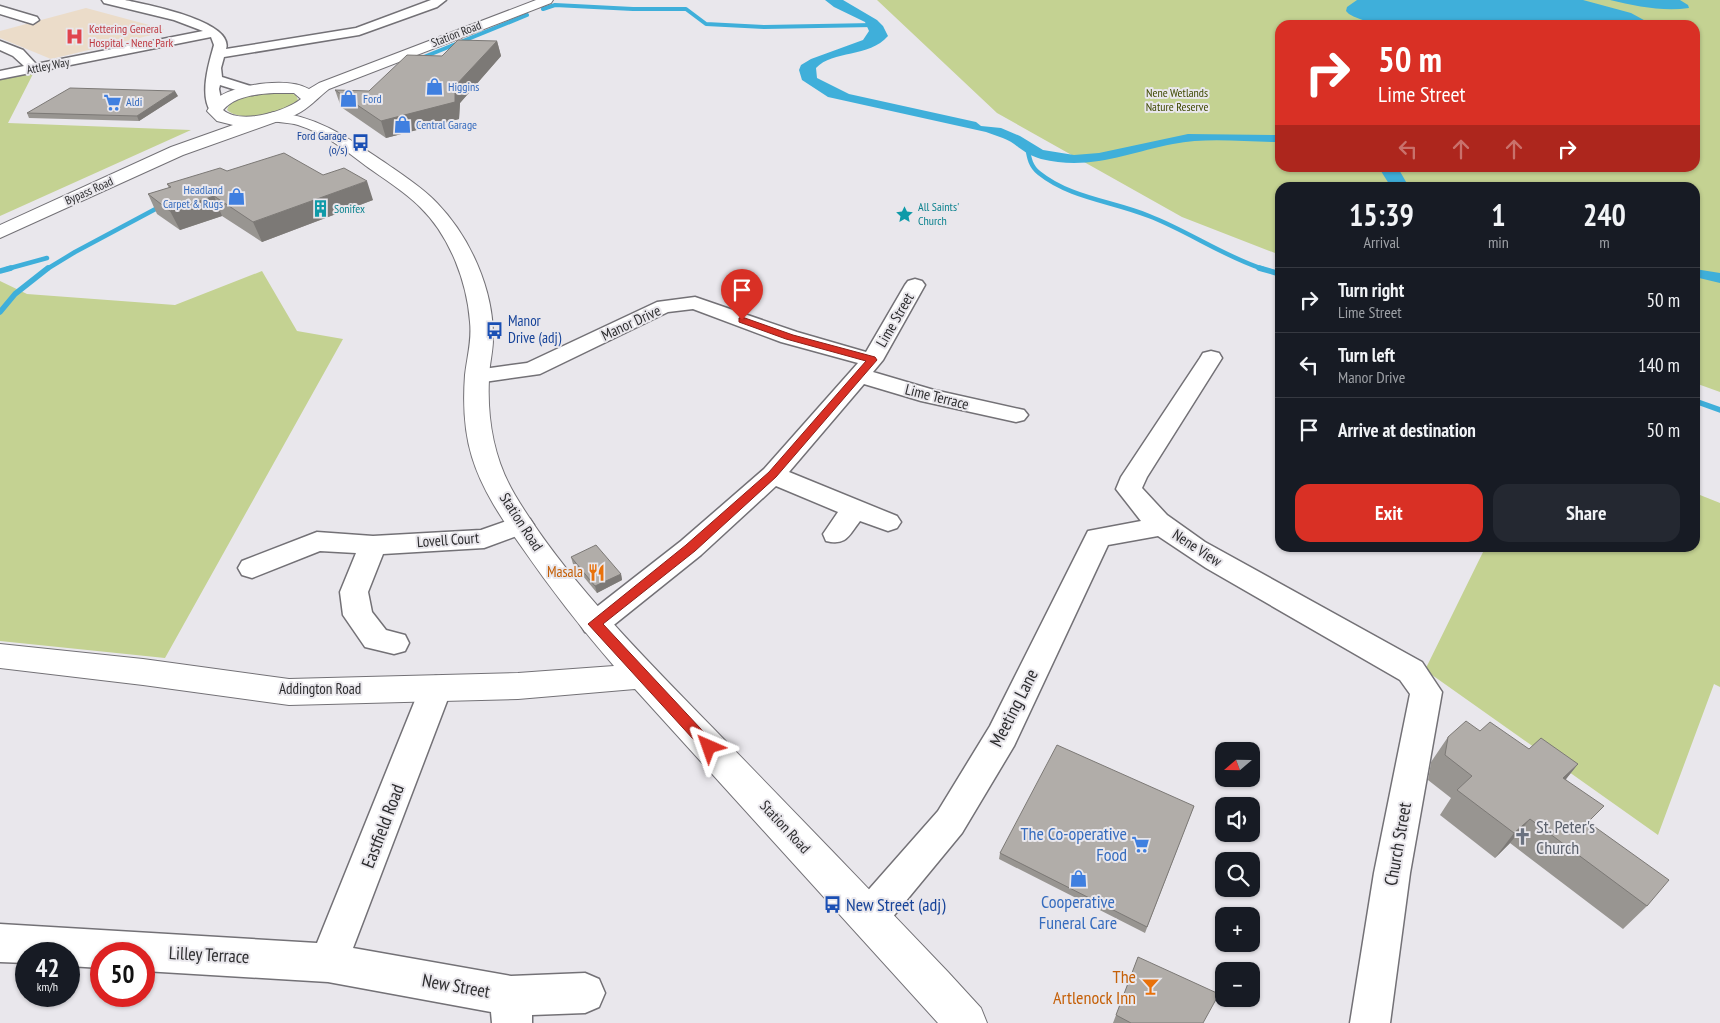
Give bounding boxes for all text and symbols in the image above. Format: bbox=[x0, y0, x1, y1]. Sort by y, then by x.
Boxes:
street label: Station Road bbox=[429, 17, 483, 50]
place label: Kettering General Hospital - Nene Park bbox=[89, 21, 173, 50]
hospital icon: Kettering General Hospital - Nene Park bbox=[65, 26, 85, 46]
text: 50 m bbox=[1378, 36, 1442, 82]
icon: right bbox=[1295, 40, 1360, 105]
street label: Attley Way bbox=[25, 54, 71, 77]
shop icon: Higgins bbox=[424, 77, 444, 97]
place label: Higgins bbox=[448, 79, 479, 94]
text: Lime Street bbox=[1378, 80, 1466, 108]
park label: Nene Wetlands Nature Reserve bbox=[1146, 85, 1208, 114]
shop icon: Ford bbox=[339, 89, 359, 109]
place label: Ford bbox=[363, 91, 382, 106]
supermarket icon: Aldi bbox=[102, 92, 122, 112]
place label: Aldi bbox=[126, 94, 142, 109]
shop icon: Central Garage bbox=[392, 115, 412, 135]
place label: Central Garage bbox=[416, 117, 477, 132]
place label: Ford Garage (o/s) bbox=[297, 128, 347, 157]
bus stop icon: Ford Garage (o/s) bbox=[351, 133, 371, 153]
icon: left bbox=[1394, 135, 1422, 163]
icon: ahead bbox=[1447, 135, 1475, 163]
icon: ahead bbox=[1500, 135, 1528, 163]
icon: right bbox=[1553, 135, 1581, 163]
street label: Bypass Road bbox=[62, 173, 115, 208]
place label: Headland Carpet & Rugs bbox=[163, 182, 223, 211]
shop icon: Headland Carpet & Rugs bbox=[227, 187, 247, 207]
text: 15:39 bbox=[1349, 195, 1414, 234]
text: 1 bbox=[1491, 195, 1506, 234]
text: 240 bbox=[1583, 195, 1626, 234]
building icon: Sonifex bbox=[310, 199, 330, 219]
place label: All Saints' Church bbox=[918, 199, 959, 228]
place label: Sonifex bbox=[334, 201, 365, 216]
place icon: All Saints' Church bbox=[894, 204, 914, 224]
text: Arrival bbox=[1363, 232, 1400, 252]
text: min bbox=[1488, 232, 1509, 252]
text: m bbox=[1599, 232, 1610, 252]
pin bbox=[721, 269, 763, 320]
icon: arrive bbox=[728, 276, 756, 304]
text: Turn right bbox=[1338, 278, 1404, 302]
icon: right bbox=[1295, 286, 1323, 314]
text: 50 m bbox=[1647, 288, 1680, 312]
street label: Lime Street bbox=[871, 289, 918, 350]
street label: Manor Drive bbox=[598, 301, 663, 345]
text: Lime Street bbox=[1338, 302, 1402, 322]
place label: Manor Drive (adj) bbox=[508, 311, 562, 347]
bus stop icon: Manor Drive (adj) bbox=[484, 320, 504, 340]
text: Turn left bbox=[1338, 343, 1395, 367]
icon: left bbox=[1295, 351, 1323, 379]
text: 140 m bbox=[1638, 353, 1680, 377]
text: Manor Drive bbox=[1338, 367, 1405, 387]
street label: Lime Terrace bbox=[903, 379, 971, 414]
icon: arrive bbox=[1295, 416, 1323, 444]
text: Arrive at destination bbox=[1338, 418, 1476, 442]
text: 50 m bbox=[1647, 418, 1680, 442]
button: Exit bbox=[1295, 484, 1483, 542]
button: Share bbox=[1493, 484, 1680, 542]
street label: Station Road bbox=[496, 489, 547, 554]
street label: Nene View bbox=[1169, 525, 1226, 571]
street label: Lovell Court bbox=[416, 528, 480, 551]
place label: Masala bbox=[547, 562, 583, 581]
restaurant icon: Masala bbox=[587, 562, 607, 582]
street label: Meeting Lane bbox=[984, 665, 1043, 751]
street label: Addington Road bbox=[279, 679, 361, 698]
position arrow bbox=[682, 720, 734, 772]
north arrow bbox=[1215, 742, 1260, 788]
map controls bbox=[1215, 742, 1260, 1007]
street label: Eastfield Road bbox=[356, 781, 409, 871]
street label: Station Road bbox=[756, 796, 815, 857]
button: sound bbox=[1215, 797, 1260, 842]
street label: Church Street bbox=[1379, 800, 1416, 887]
place label: St. Peter's Church bbox=[1536, 815, 1595, 859]
place label: The Co-operative Food bbox=[1021, 822, 1127, 866]
church icon: St. Peter's Church bbox=[1512, 827, 1532, 847]
supermarket icon: The Co-operative Food bbox=[1131, 834, 1151, 854]
button: search bbox=[1215, 852, 1260, 897]
shop icon: Cooperative Funeral Care bbox=[1068, 869, 1088, 889]
place label: Cooperative Funeral Care bbox=[1039, 890, 1117, 934]
place label: New Street (adj) bbox=[846, 893, 946, 916]
bus stop icon: New Street (adj) bbox=[822, 895, 842, 915]
button: + bbox=[1215, 907, 1260, 952]
street label: Lilley Terrace bbox=[168, 941, 250, 968]
speed limit sign: 50 bbox=[90, 942, 155, 1007]
text: 42 bbox=[36, 952, 59, 984]
button: − bbox=[1215, 962, 1260, 1007]
place label: The Artlenock Inn bbox=[1053, 965, 1136, 1009]
street label: New Street bbox=[420, 968, 492, 1003]
bar icon: The Artlenock Inn bbox=[1140, 977, 1160, 997]
text: km/h bbox=[37, 979, 58, 994]

